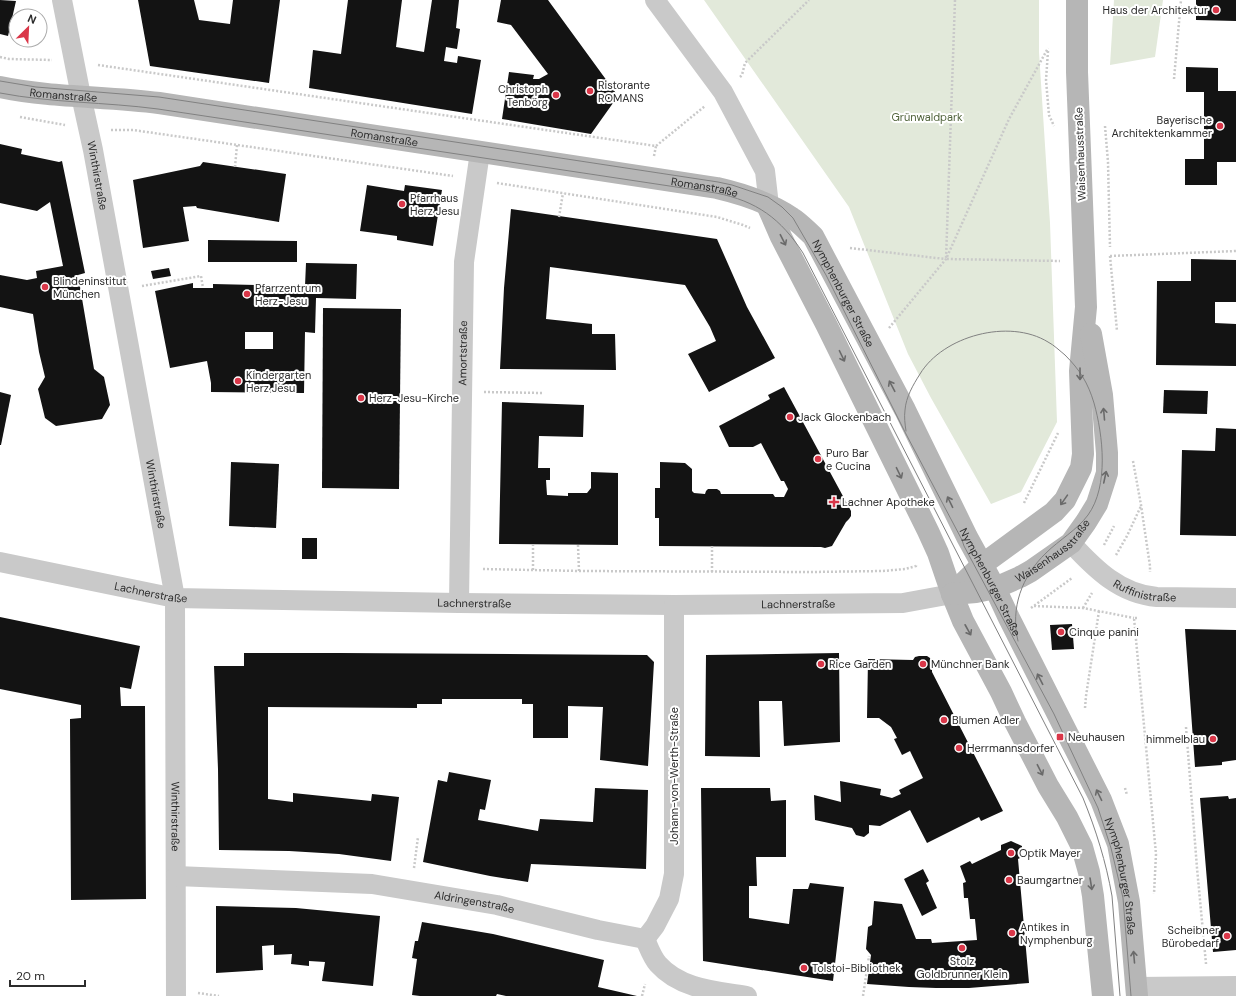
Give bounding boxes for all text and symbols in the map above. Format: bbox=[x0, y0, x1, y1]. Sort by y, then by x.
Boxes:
place label: Haus der Architektur bbox=[1103, 3, 1208, 17]
marker: Haus der Architektur bbox=[1211, 5, 1221, 15]
north arrow bbox=[8, 8, 48, 48]
text: N bbox=[26, 11, 39, 27]
place label: Ristorante ROMANS bbox=[598, 78, 650, 105]
place label: Christoph Tenbörg bbox=[498, 82, 548, 109]
street label: Romanstraße bbox=[29, 85, 98, 105]
marker: Ristorante ROMANS bbox=[585, 86, 595, 96]
marker: Christoph Tenbörg bbox=[551, 90, 561, 100]
street label: Waisenhausstraße bbox=[1071, 107, 1089, 201]
park label: Grünwaldpark bbox=[891, 110, 963, 124]
place label: Bayerische Architektenkammer bbox=[1112, 113, 1212, 140]
marker: Bayerische Architektenkammer bbox=[1215, 121, 1225, 131]
street label: Romanstraße bbox=[350, 125, 419, 149]
street label: Winthirstraße bbox=[84, 140, 111, 211]
street label: Romanstraße bbox=[670, 174, 740, 200]
place label: Pfarrhaus Herz Jesu bbox=[410, 191, 459, 218]
marker: Pfarrhaus Herz Jesu bbox=[397, 199, 407, 209]
one-way arrow bbox=[779, 234, 787, 246]
street label: Nymphenburger Straße bbox=[809, 237, 877, 349]
place label: Blindeninstitut München bbox=[53, 274, 127, 301]
place label: Pfarrzentrum Herz-Jesu bbox=[255, 281, 321, 308]
marker: Blindeninstitut München bbox=[40, 282, 50, 292]
marker: Pfarrzentrum Herz-Jesu bbox=[242, 289, 252, 299]
street label: Amortstraße bbox=[455, 320, 470, 386]
one-way arrow bbox=[839, 350, 846, 362]
one-way arrow bbox=[1076, 367, 1084, 380]
place label: Kindergarten Herz Jesu bbox=[246, 368, 311, 395]
marker: Kindergarten Herz Jesu bbox=[233, 376, 243, 386]
one-way arrow bbox=[888, 380, 895, 392]
place label: Herz-Jesu-Kirche bbox=[369, 391, 459, 405]
marker: Herz-Jesu-Kirche bbox=[356, 393, 366, 403]
one-way arrow bbox=[1100, 408, 1108, 421]
place label: Jack Glockenbach bbox=[798, 410, 891, 424]
marker: Jack Glockenbach bbox=[785, 412, 795, 422]
place label: Puro Bar e Cucina bbox=[826, 446, 871, 473]
marker: Puro Bar e Cucina bbox=[813, 454, 823, 464]
street label: Winthirstraße bbox=[143, 458, 169, 530]
one-way arrow bbox=[896, 466, 903, 478]
one-way arrow bbox=[1102, 470, 1110, 483]
one-way arrow bbox=[1060, 494, 1068, 505]
place label: Lachner Apotheke bbox=[842, 495, 935, 509]
marker: Lachner Apotheke bbox=[829, 497, 839, 507]
one-way arrow bbox=[946, 497, 953, 509]
street label: Waisenhausstraße bbox=[1012, 516, 1093, 585]
street label: Nymphenburger Straße bbox=[957, 526, 1024, 638]
street label: Ruffinistraße bbox=[1111, 576, 1176, 604]
street label: Lachnerstraße bbox=[113, 579, 188, 605]
street label: Lachnerstraße bbox=[437, 596, 511, 610]
street label: Lachnerstraße bbox=[761, 597, 835, 611]
one-way arrow bbox=[964, 624, 972, 636]
place label: Cinque panini bbox=[1069, 625, 1139, 639]
marker: Cinque panini bbox=[1056, 627, 1066, 637]
place label: Rice Garden bbox=[829, 657, 891, 671]
place label: Münchner Bank bbox=[931, 657, 1010, 671]
marker: Rice Garden bbox=[816, 659, 826, 669]
marker: Münchner Bank bbox=[918, 659, 928, 669]
one-way arrow bbox=[1036, 673, 1043, 685]
street label: Johann-von-Werth-Straße bbox=[667, 707, 681, 845]
place label: Blumen Adler bbox=[952, 713, 1019, 727]
marker: Blumen Adler bbox=[939, 715, 949, 725]
place label: Neuhausen bbox=[1068, 730, 1125, 744]
marker: Neuhausen bbox=[1055, 732, 1065, 742]
place label: himmelblau bbox=[1146, 732, 1205, 746]
marker: himmelblau bbox=[1208, 734, 1218, 744]
place label: Herrmannsdorfer bbox=[967, 741, 1054, 755]
marker: Herrmannsdorfer bbox=[954, 743, 964, 753]
one-way arrow bbox=[1037, 764, 1044, 776]
street label: Winthirstraße bbox=[168, 781, 183, 851]
one-way arrow bbox=[1095, 789, 1102, 801]
street label: Nymphenburger Straße bbox=[1101, 816, 1139, 936]
place label: Optik Mayer bbox=[1019, 846, 1081, 860]
marker: Optik Mayer bbox=[1006, 848, 1016, 858]
place label: Baumgartner bbox=[1017, 873, 1083, 887]
marker: Baumgartner bbox=[1004, 875, 1014, 885]
one-way arrow bbox=[1087, 877, 1095, 890]
street label: Aldringenstraße bbox=[433, 888, 516, 916]
place label: Antikes in Nymphenburg bbox=[1020, 920, 1093, 947]
place label: Scheibner Bürobedarf bbox=[1162, 923, 1219, 950]
marker: Antikes in Nymphenburg bbox=[1007, 928, 1017, 938]
marker: Scheibner Bürobedarf bbox=[1222, 931, 1232, 941]
marker: Stolz Goldbrunner Klein bbox=[957, 943, 967, 953]
one-way arrow bbox=[1130, 951, 1137, 964]
place label: Stolz Goldbrunner Klein bbox=[916, 954, 1008, 981]
place label: Tolstoi-Bibliothek bbox=[812, 961, 901, 975]
scale bar bbox=[10, 962, 85, 988]
marker: Tolstoi-Bibliothek bbox=[799, 963, 809, 973]
text: 20 m bbox=[16, 968, 45, 984]

